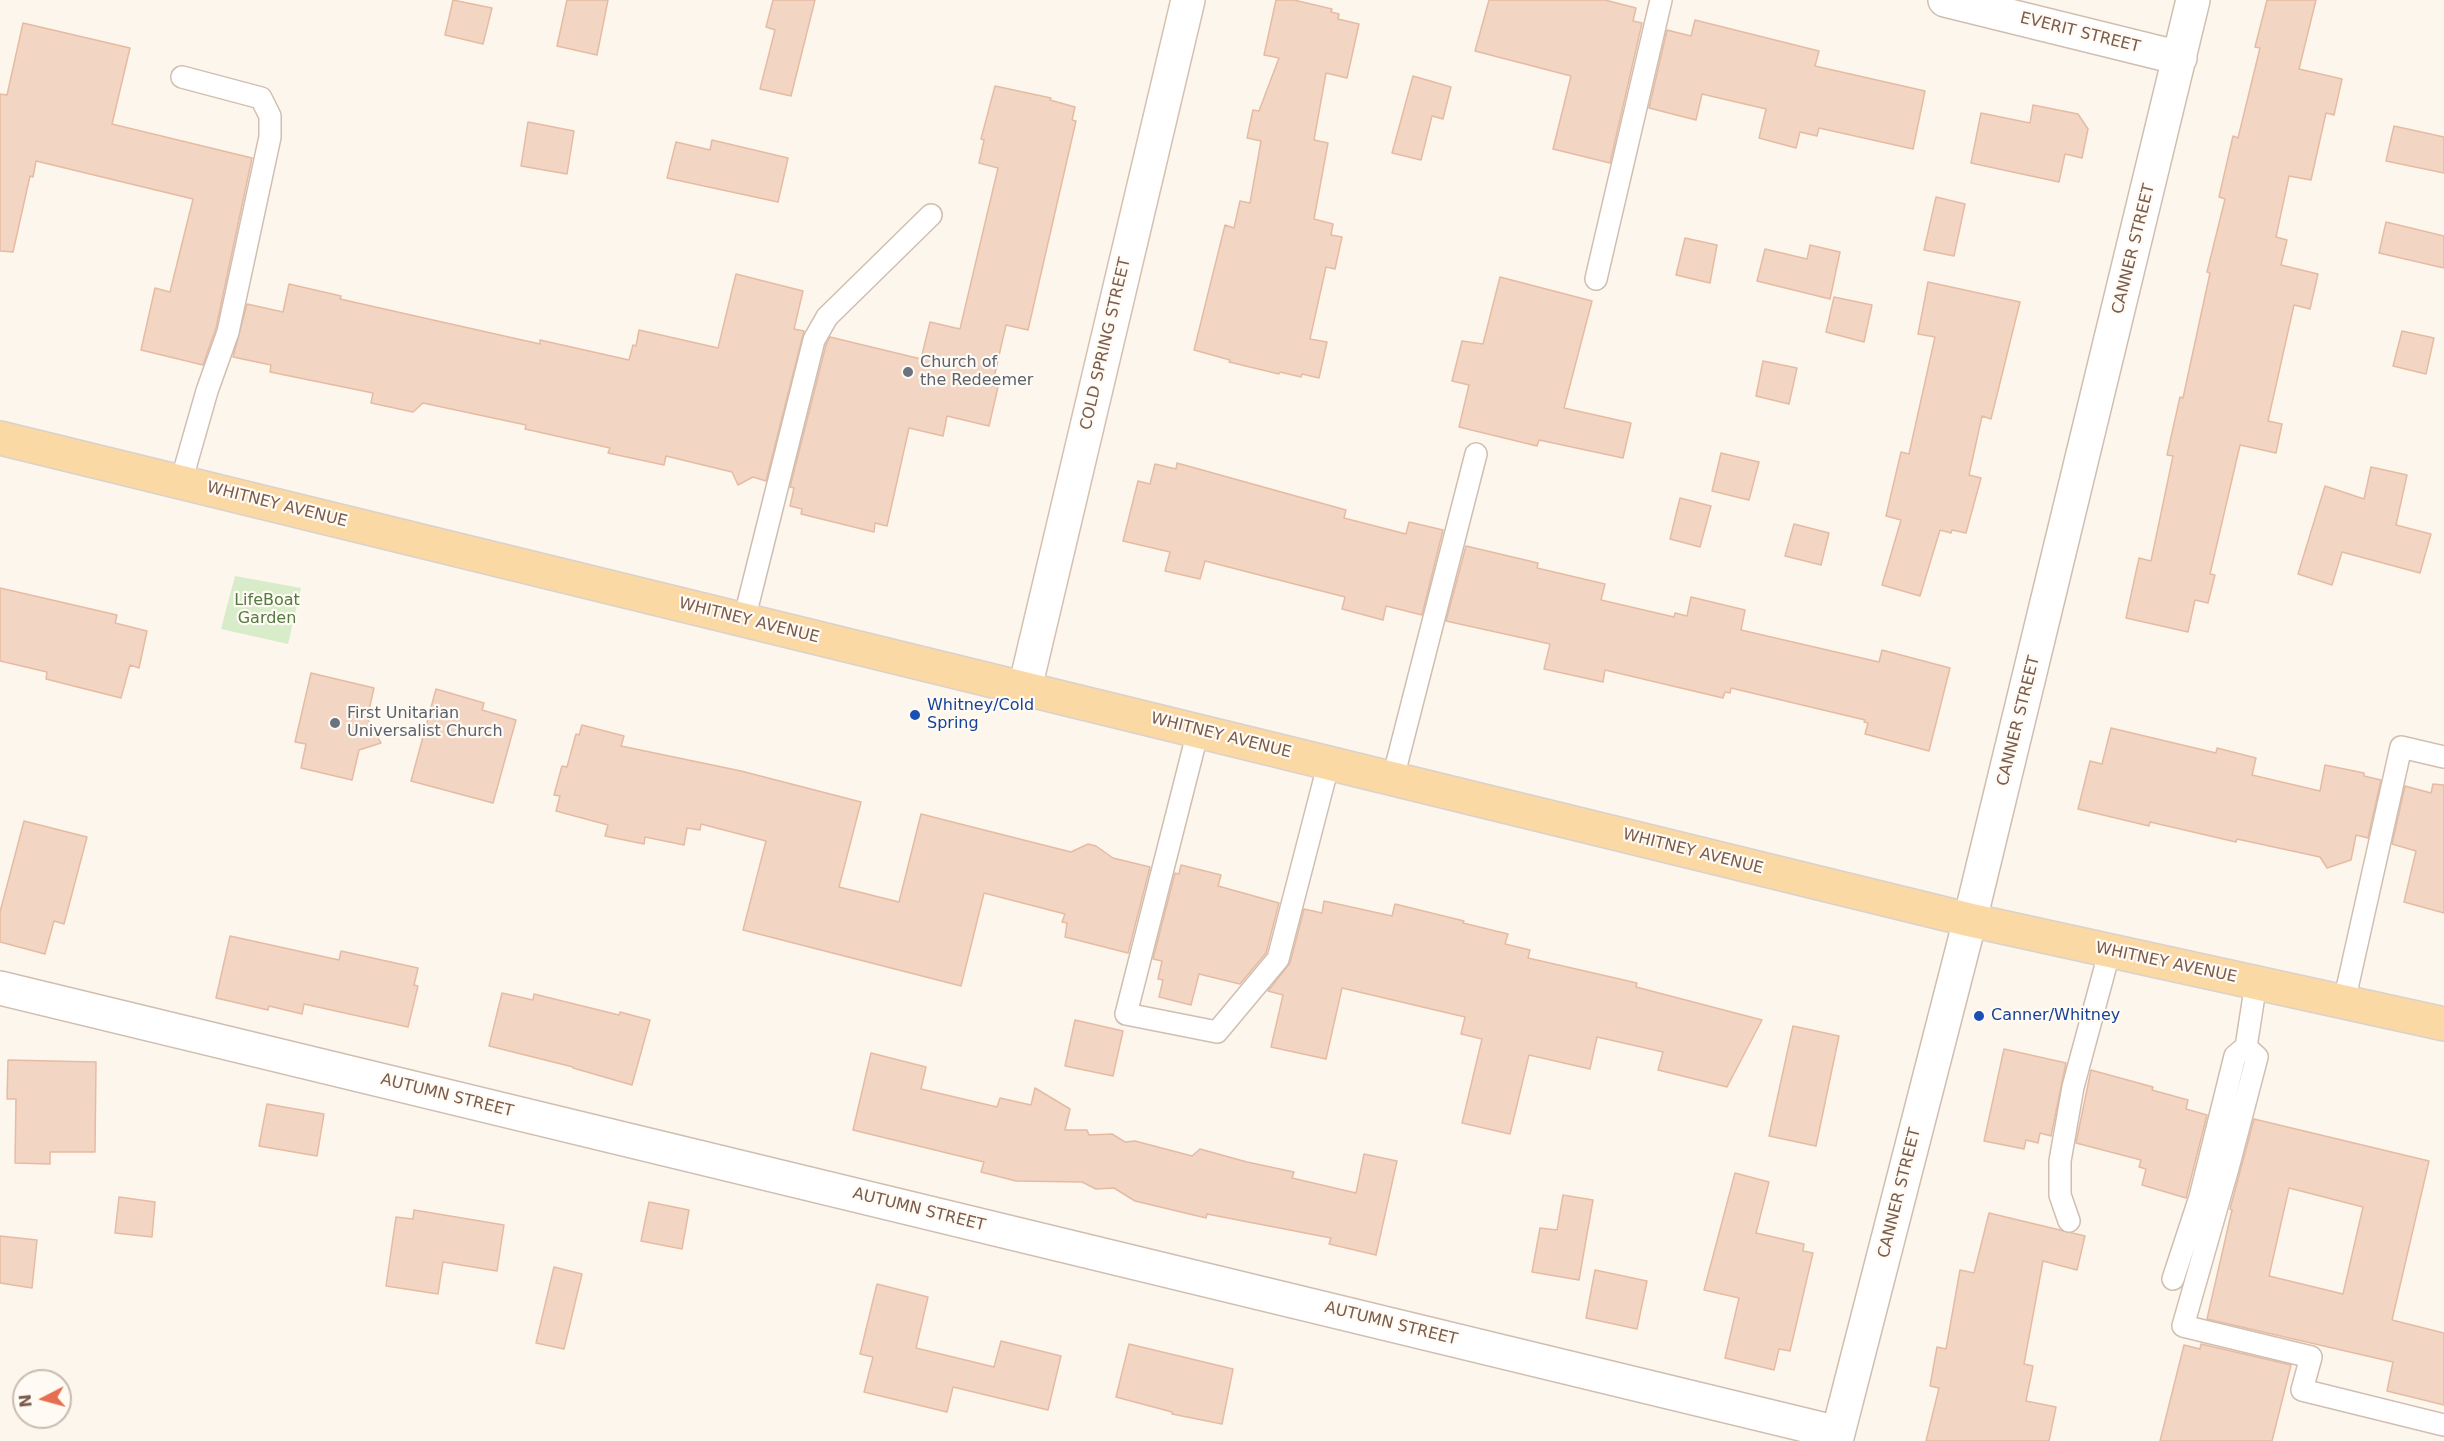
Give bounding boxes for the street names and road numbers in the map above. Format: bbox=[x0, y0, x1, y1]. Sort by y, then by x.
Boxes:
street label: EVERIT STREET bbox=[2018, 9, 2142, 57]
street label: CANNER STREET bbox=[2109, 182, 2159, 316]
street label: COLD SPRING STREET bbox=[1077, 256, 1135, 432]
street label: WHITNEY AVENUE bbox=[205, 478, 349, 532]
street label: WHITNEY AVENUE bbox=[677, 594, 821, 648]
street label: CANNER STREET bbox=[1994, 654, 2044, 788]
street label: WHITNEY AVENUE bbox=[1149, 709, 1293, 763]
street label: WHITNEY AVENUE bbox=[1621, 825, 1765, 879]
street label: WHITNEY AVENUE bbox=[2094, 939, 2238, 987]
street label: AUTUMN STREET bbox=[379, 1070, 515, 1122]
street label: CANNER STREET bbox=[1875, 1126, 1925, 1260]
street label: AUTUMN STREET bbox=[851, 1184, 987, 1236]
street label: AUTUMN STREET bbox=[1323, 1298, 1459, 1350]

